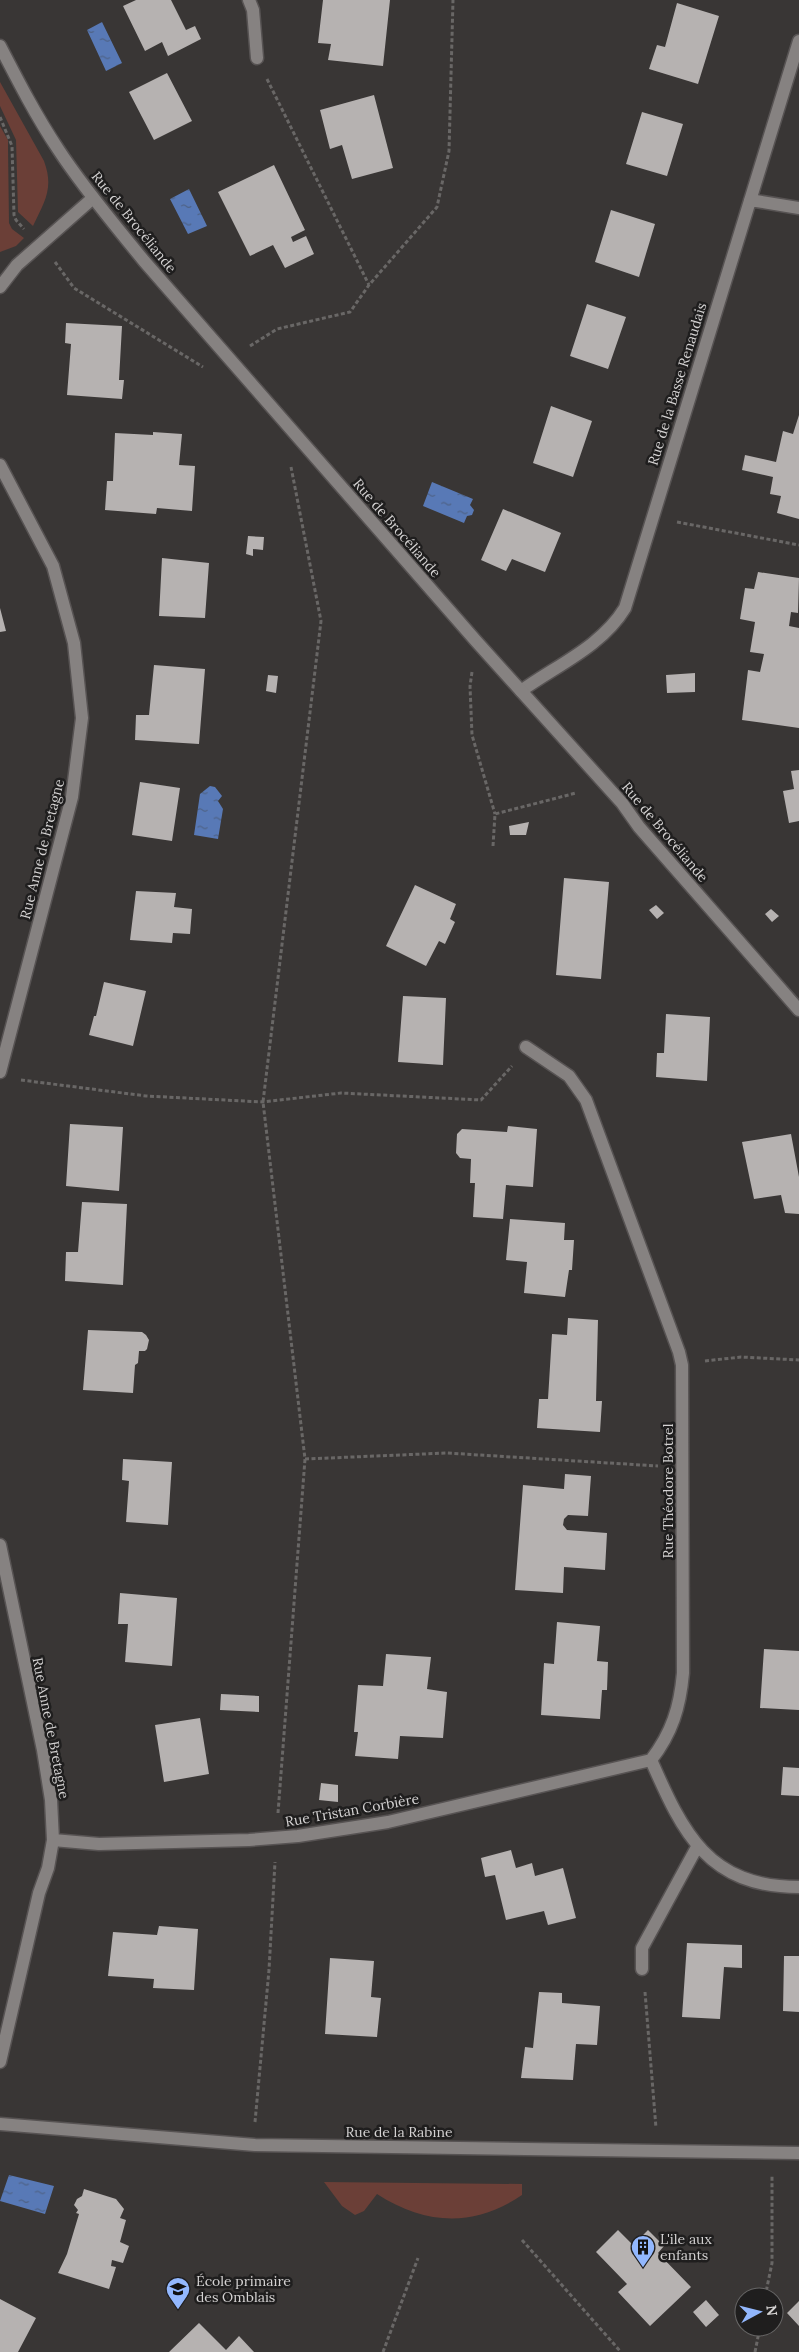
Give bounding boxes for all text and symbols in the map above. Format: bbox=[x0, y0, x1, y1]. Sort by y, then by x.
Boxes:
street label: Rue de Brocéliande bbox=[88, 168, 181, 277]
street label: Rue de la Basse Renaudais bbox=[644, 300, 710, 468]
street label: Rue de Brocéliande bbox=[349, 475, 445, 581]
street label: Rue Anne de Bretagne bbox=[16, 777, 68, 921]
street label: Rue de Brocéliande bbox=[618, 778, 712, 886]
street label: Rue Théodore Botrel bbox=[659, 1423, 677, 1558]
street label: Rue Anne de Bretagne bbox=[28, 1656, 74, 1801]
street label: Rue Tristan Corbière bbox=[284, 1789, 421, 1831]
street label: Rue de la Rabine bbox=[346, 2123, 453, 2141]
place label: L'ile aux enfants bbox=[660, 2230, 712, 2264]
building icon: L'ile aux enfants bbox=[630, 2234, 656, 2268]
place label: École primaire des Omblais bbox=[196, 2272, 291, 2306]
school or university icon: École primaire des Omblais bbox=[165, 2276, 191, 2310]
north arrow bbox=[734, 2287, 784, 2337]
text: N bbox=[762, 2304, 782, 2317]

